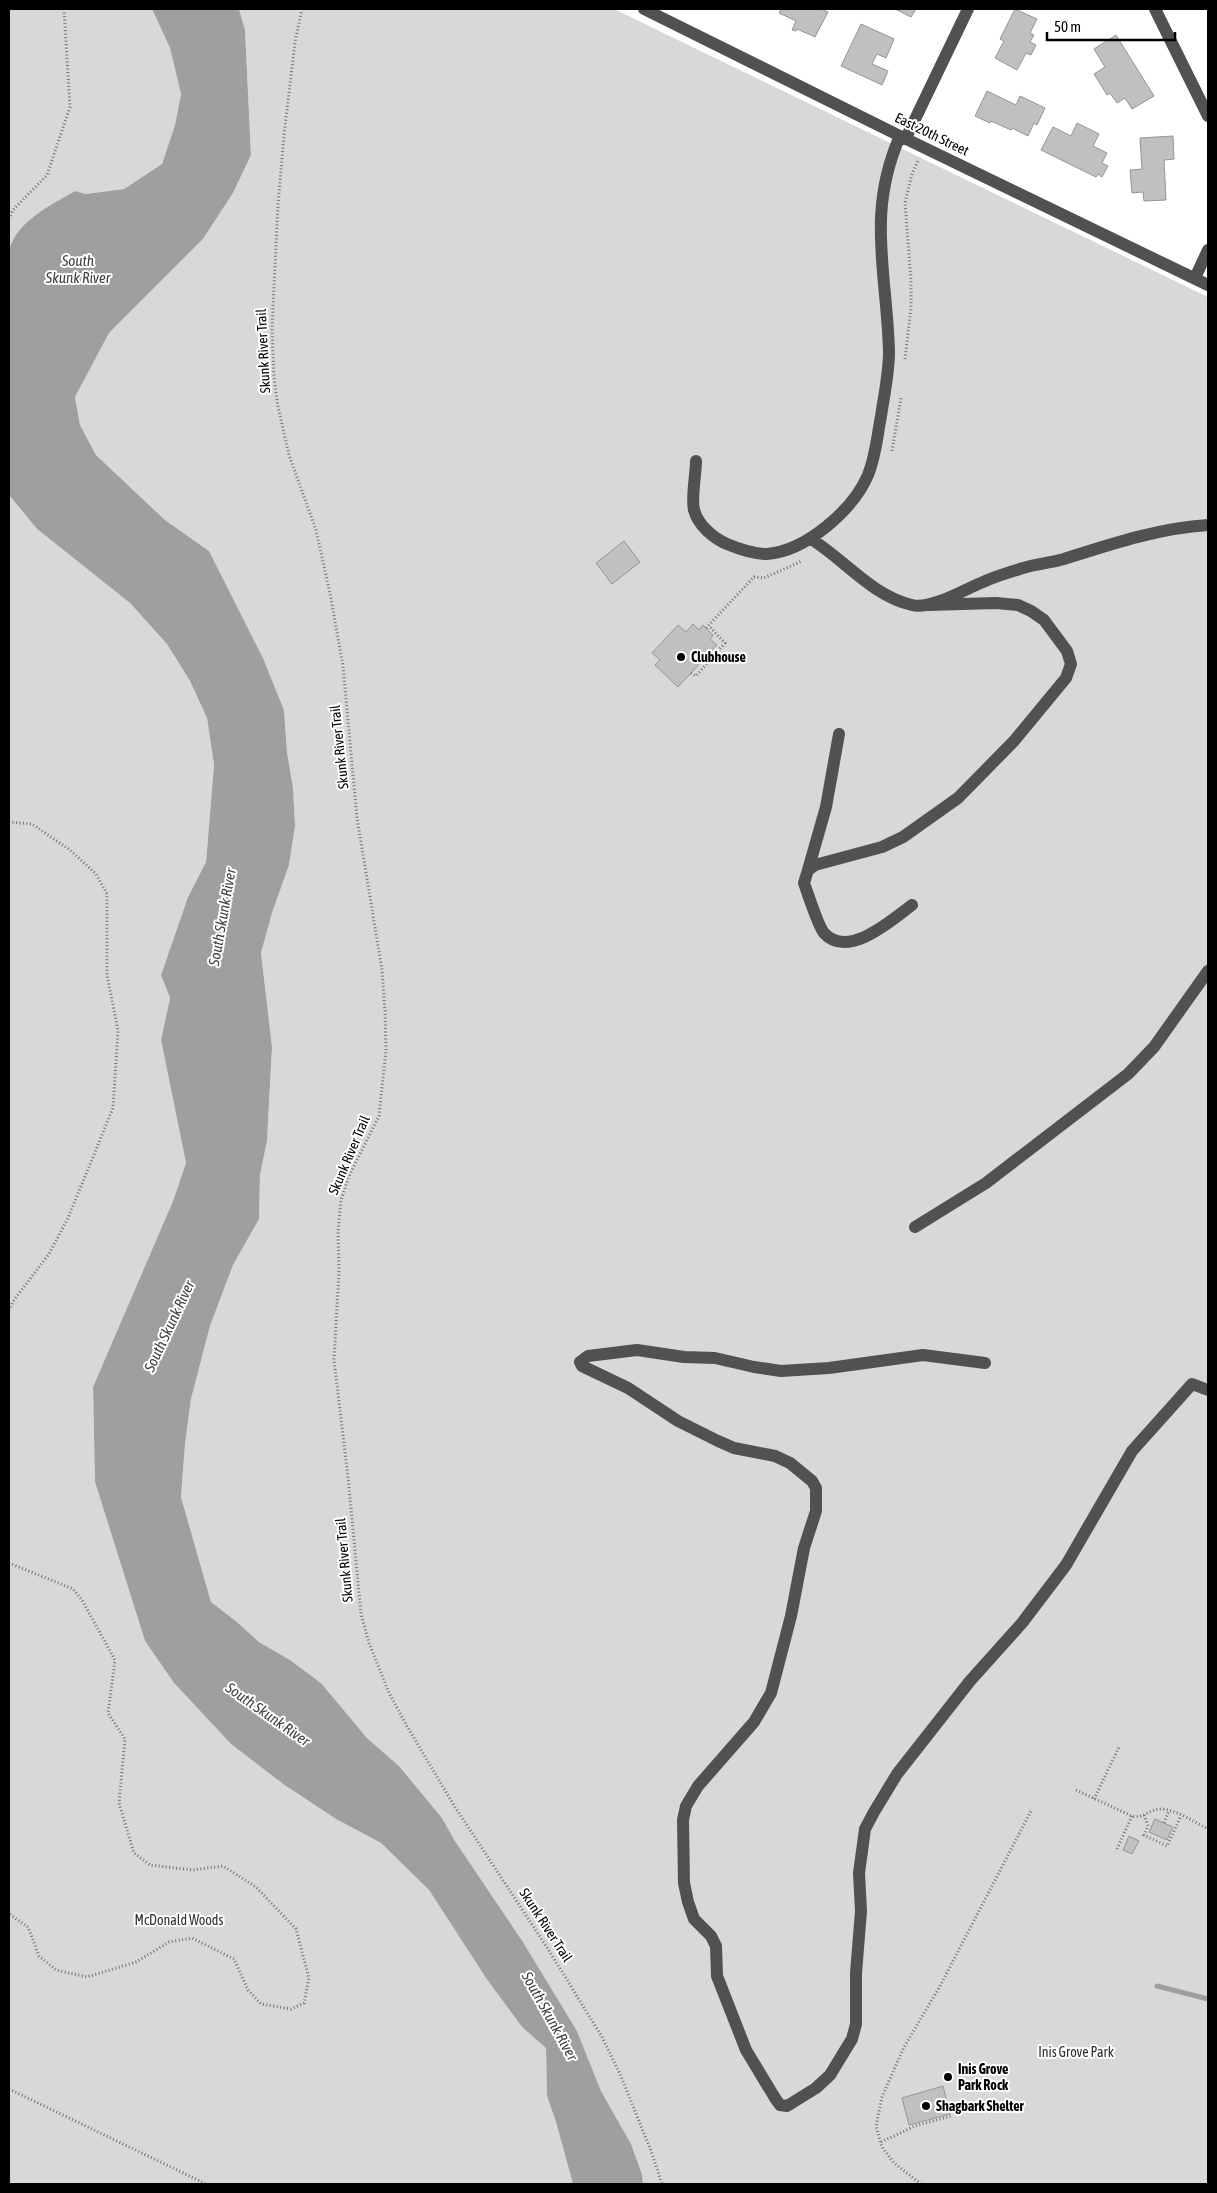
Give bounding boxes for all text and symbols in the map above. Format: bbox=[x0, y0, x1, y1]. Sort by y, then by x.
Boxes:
scale bar bbox=[1047, 10, 1174, 42]
text: 50 m bbox=[1054, 18, 1081, 35]
street label: East 20th Street bbox=[893, 109, 971, 159]
water label: South Skunk River bbox=[45, 252, 111, 286]
street label: Skunk River Trail bbox=[253, 308, 273, 394]
place label: Clubhouse bbox=[691, 649, 746, 665]
marker: Clubhouse bbox=[675, 651, 687, 663]
street label: Skunk River Trail bbox=[327, 704, 351, 790]
water label: South Skunk River bbox=[205, 866, 239, 968]
street label: Skunk River Trail bbox=[325, 1113, 373, 1197]
water label: South Skunk River bbox=[140, 1277, 198, 1375]
street label: Skunk River Trail bbox=[332, 1517, 356, 1603]
water label: South Skunk River bbox=[222, 1678, 314, 1750]
street label: Skunk River Trail bbox=[516, 1885, 576, 1965]
park label: McDonald Woods bbox=[135, 1912, 223, 1928]
water label: South Skunk River bbox=[518, 1968, 582, 2064]
park label: Inis Grove Park bbox=[1038, 2044, 1114, 2060]
place label: Inis Grove Park Rock bbox=[958, 2061, 1009, 2093]
marker: Inis Grove Park Rock bbox=[942, 2071, 954, 2083]
place label: Shagbark Shelter bbox=[936, 2098, 1025, 2114]
marker: Shagbark Shelter bbox=[920, 2100, 932, 2112]

